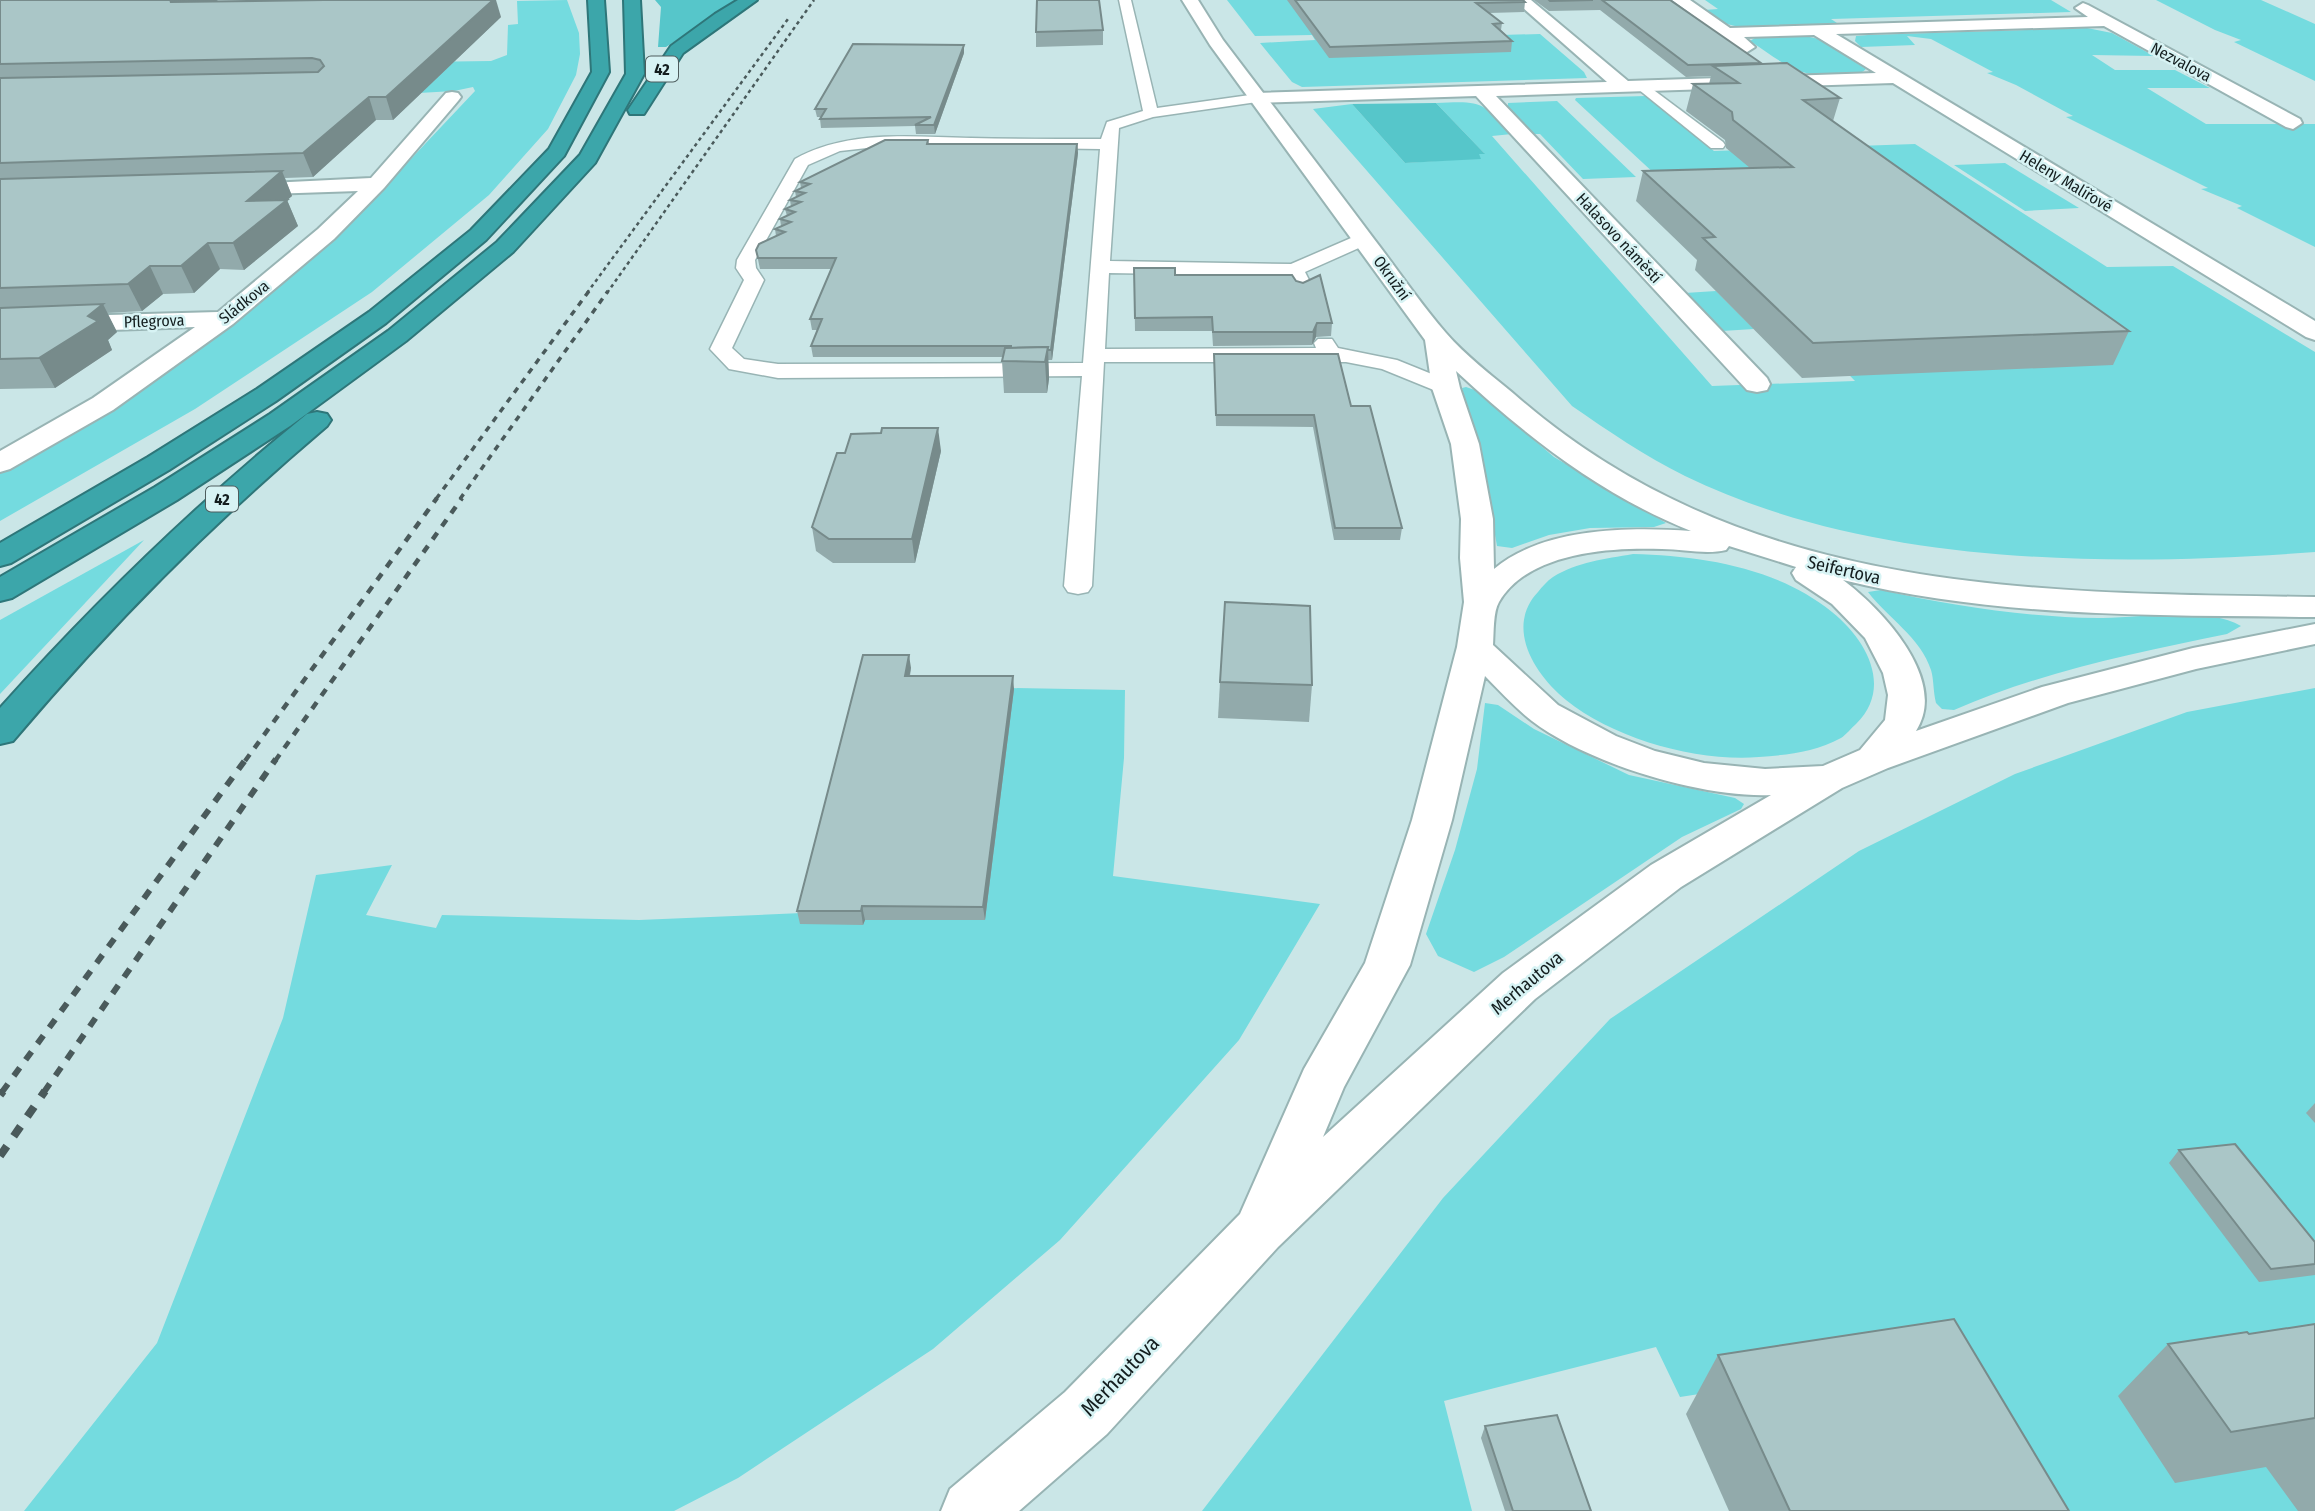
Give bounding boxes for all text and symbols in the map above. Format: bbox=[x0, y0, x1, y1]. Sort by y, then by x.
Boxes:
street label: Nezvalova bbox=[2148, 38, 2215, 86]
road number: 42 bbox=[646, 57, 678, 82]
street label: Heleny Malířové bbox=[2016, 146, 2116, 216]
street label: Halasovo náměstí bbox=[1572, 189, 1666, 287]
street label: Okružní bbox=[1370, 252, 1414, 304]
street label: Sládkova bbox=[215, 276, 273, 328]
street label: Pflegrova bbox=[123, 310, 185, 332]
road number: 42 bbox=[206, 486, 238, 512]
street label: Seifertova bbox=[1805, 551, 1883, 589]
street label: Merhautova bbox=[1486, 946, 1568, 1019]
street label: Merhautova bbox=[1075, 1330, 1165, 1422]

